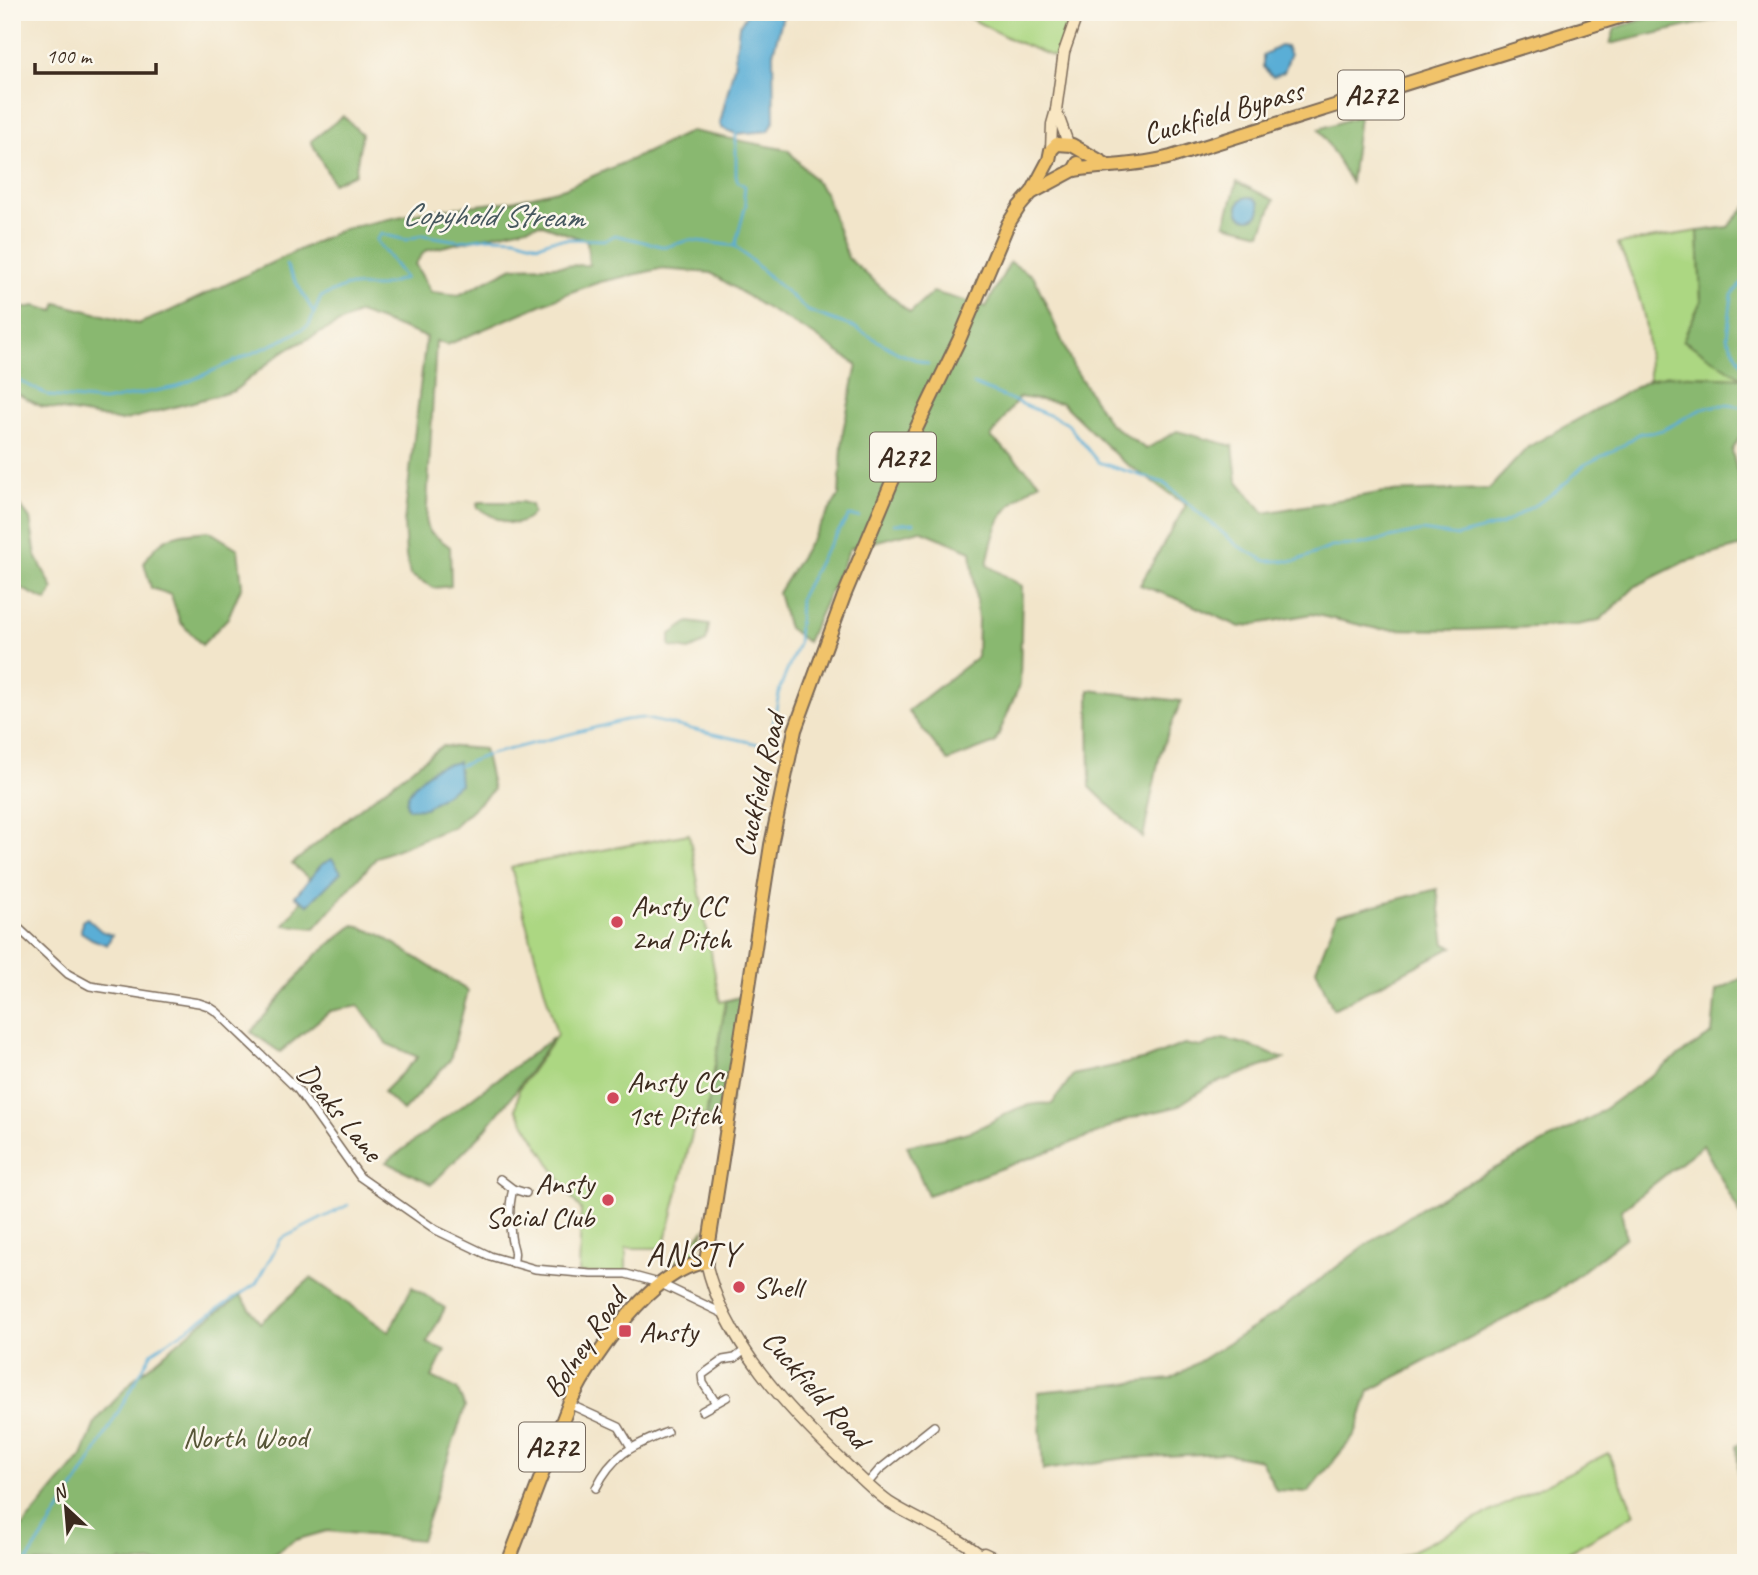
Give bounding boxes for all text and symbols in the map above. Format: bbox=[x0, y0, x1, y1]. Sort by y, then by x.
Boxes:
scale bar bbox=[35, 32, 156, 76]
text: 100 m bbox=[46, 43, 93, 69]
street label: Cuckfield Bypass bbox=[1138, 70, 1310, 153]
road number: A272 bbox=[1338, 70, 1404, 119]
water label: Copyhold Stream bbox=[402, 193, 587, 238]
road number: A272 bbox=[870, 433, 936, 482]
street label: Cuckfield Road bbox=[724, 706, 795, 860]
place label: Ansty CC 2nd Pitch bbox=[631, 886, 732, 958]
marker: Ansty CC 2nd Pitch bbox=[609, 914, 625, 930]
street label: Deaks Lane bbox=[289, 1055, 393, 1171]
place label: Ansty CC 1st Pitch bbox=[627, 1062, 725, 1134]
marker: Ansty CC 1st Pitch bbox=[605, 1090, 621, 1106]
place label: Ansty Social Club bbox=[485, 1164, 597, 1236]
marker: Ansty Social Club bbox=[600, 1192, 616, 1208]
district label: ANSTY bbox=[646, 1233, 744, 1275]
place label: Shell bbox=[753, 1268, 807, 1306]
street label: Bolney Road bbox=[534, 1278, 637, 1405]
marker: Shell bbox=[731, 1279, 747, 1295]
place label: Ansty bbox=[639, 1312, 700, 1350]
street label: Cuckfield Road bbox=[754, 1322, 881, 1460]
marker: Ansty bbox=[617, 1323, 633, 1339]
park label: North Wood bbox=[183, 1418, 312, 1456]
road number: A272 bbox=[519, 1422, 585, 1472]
north arrow bbox=[32, 1474, 102, 1544]
text: N bbox=[48, 1479, 72, 1507]

